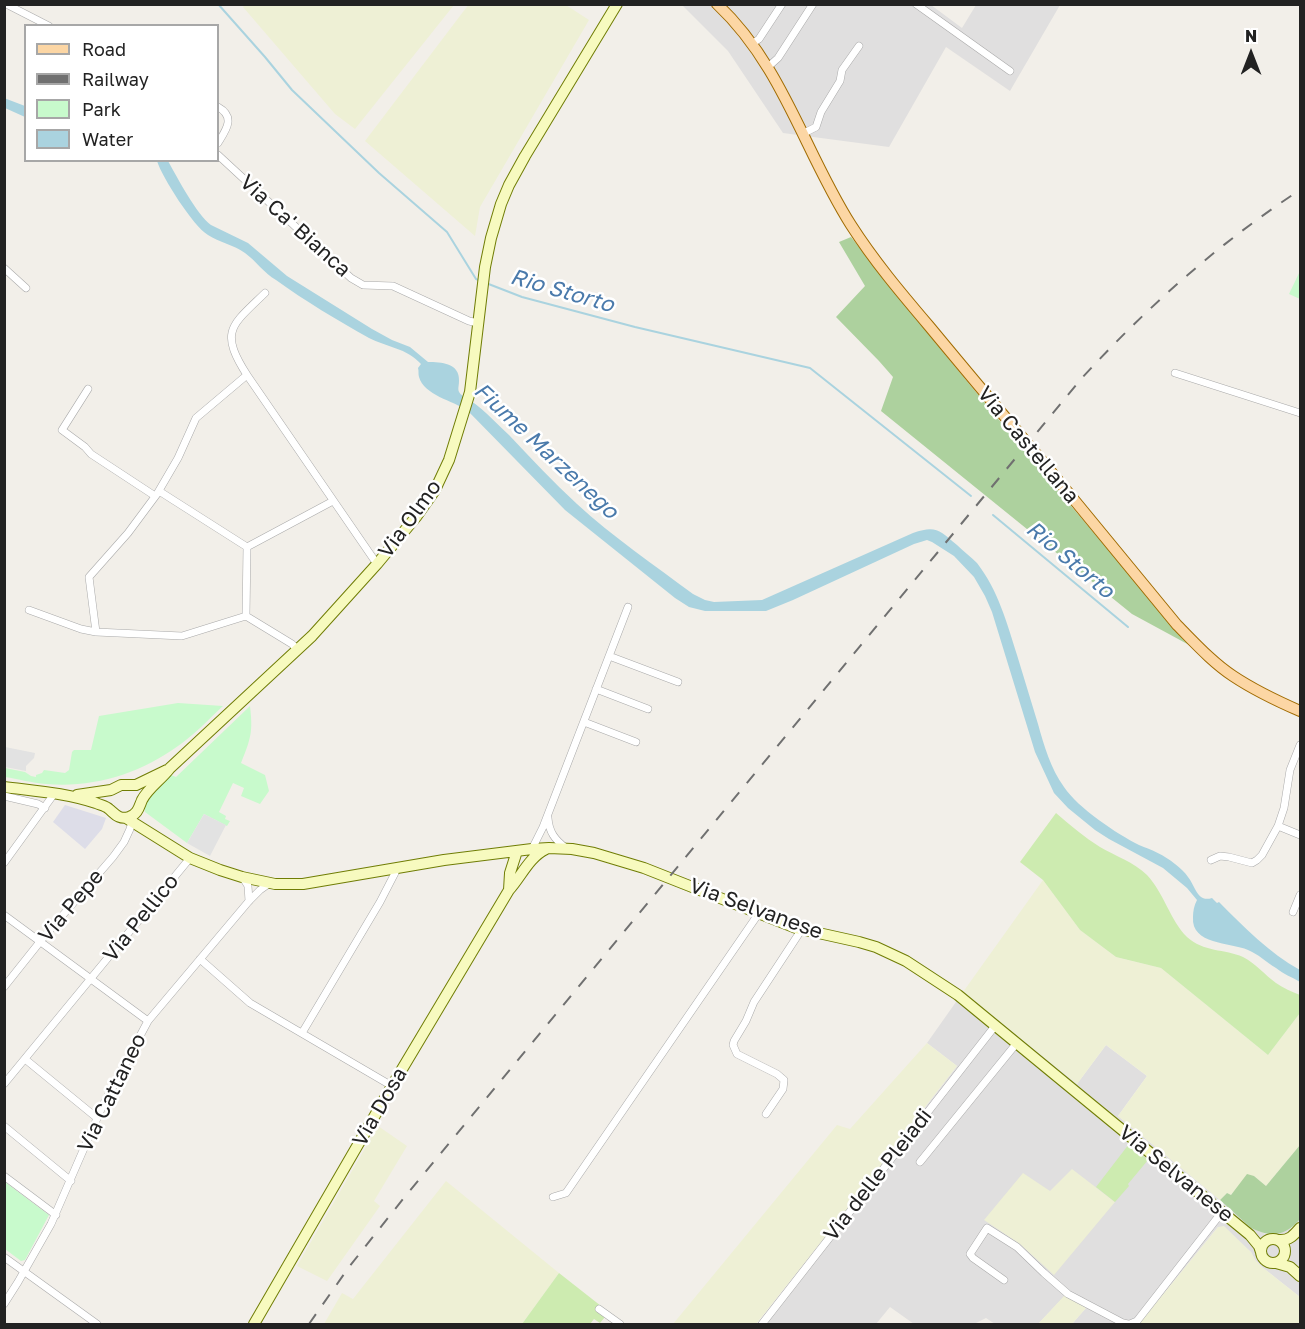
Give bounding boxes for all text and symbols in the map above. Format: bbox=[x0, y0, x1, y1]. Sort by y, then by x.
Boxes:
legend bbox=[24, 24, 219, 162]
north arrow bbox=[1221, 24, 1281, 84]
text: N bbox=[1245, 26, 1257, 46]
text: Road bbox=[82, 38, 126, 60]
text: Railway bbox=[82, 68, 149, 90]
text: Park bbox=[82, 98, 121, 120]
text: Water bbox=[82, 128, 133, 150]
street label: Via Ca' Bianca bbox=[234, 170, 356, 282]
water label: Rio Storto bbox=[507, 264, 617, 318]
water label: Fiume Marzenego bbox=[469, 378, 623, 524]
street label: Via Castellana bbox=[972, 381, 1084, 509]
street label: Via Olmo bbox=[373, 475, 447, 563]
water label: Rio Storto bbox=[1021, 516, 1119, 604]
street label: Via Pepe bbox=[33, 864, 109, 948]
street label: Via Pellico bbox=[98, 869, 184, 967]
street label: Via Selvanese bbox=[686, 873, 826, 945]
street label: Via Cattaneo bbox=[72, 1030, 152, 1156]
street label: Via Dosa bbox=[347, 1063, 413, 1151]
street label: Via delle Pleiadi bbox=[818, 1104, 938, 1246]
street label: Via Selvanese bbox=[1114, 1120, 1238, 1228]

